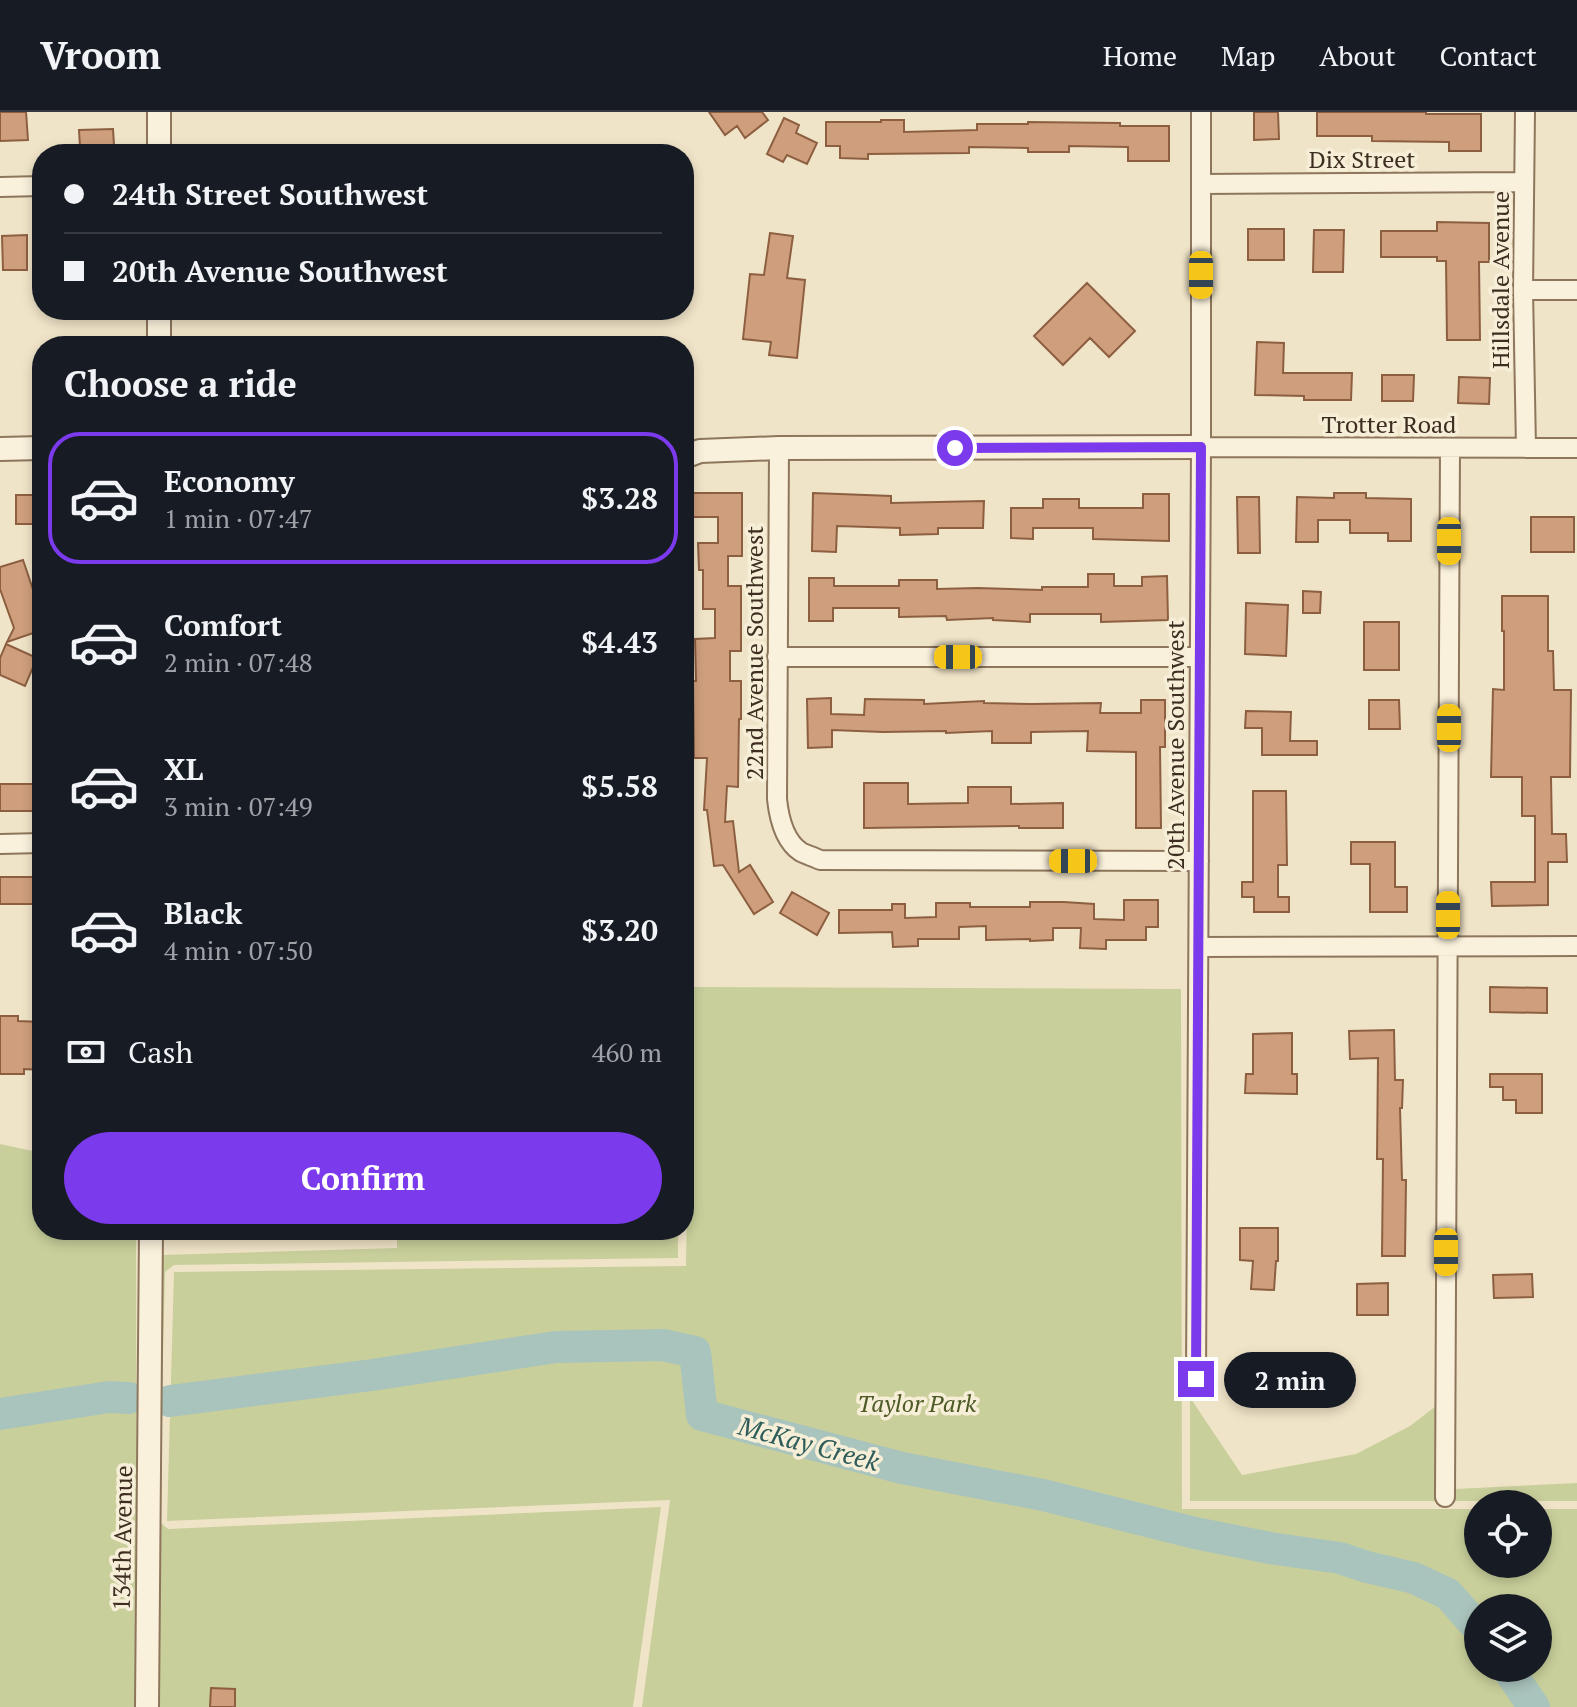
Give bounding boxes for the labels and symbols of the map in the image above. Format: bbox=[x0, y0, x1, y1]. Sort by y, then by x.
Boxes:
street label: Dix Street bbox=[1309, 143, 1415, 175]
street label: Hillsdale Avenue bbox=[1484, 191, 1516, 369]
car bbox=[1189, 251, 1213, 299]
street label: Trotter Road bbox=[1322, 408, 1456, 440]
route start bbox=[937, 430, 973, 466]
car bbox=[1437, 517, 1461, 565]
street label: 22nd Avenue Southwest bbox=[738, 526, 770, 780]
street label: 20th Avenue Southwest bbox=[1159, 620, 1191, 870]
car bbox=[934, 645, 982, 669]
car bbox=[1437, 704, 1461, 752]
car bbox=[1049, 849, 1097, 873]
car bbox=[1436, 891, 1460, 939]
car bbox=[1434, 1228, 1458, 1276]
callout: 2 min bbox=[1224, 1351, 1356, 1407]
route end bbox=[1178, 1361, 1214, 1397]
park label: Taylor Park bbox=[858, 1387, 977, 1419]
water label: McKay Creek bbox=[734, 1408, 883, 1478]
street label: 134th Avenue bbox=[105, 1465, 139, 1611]

